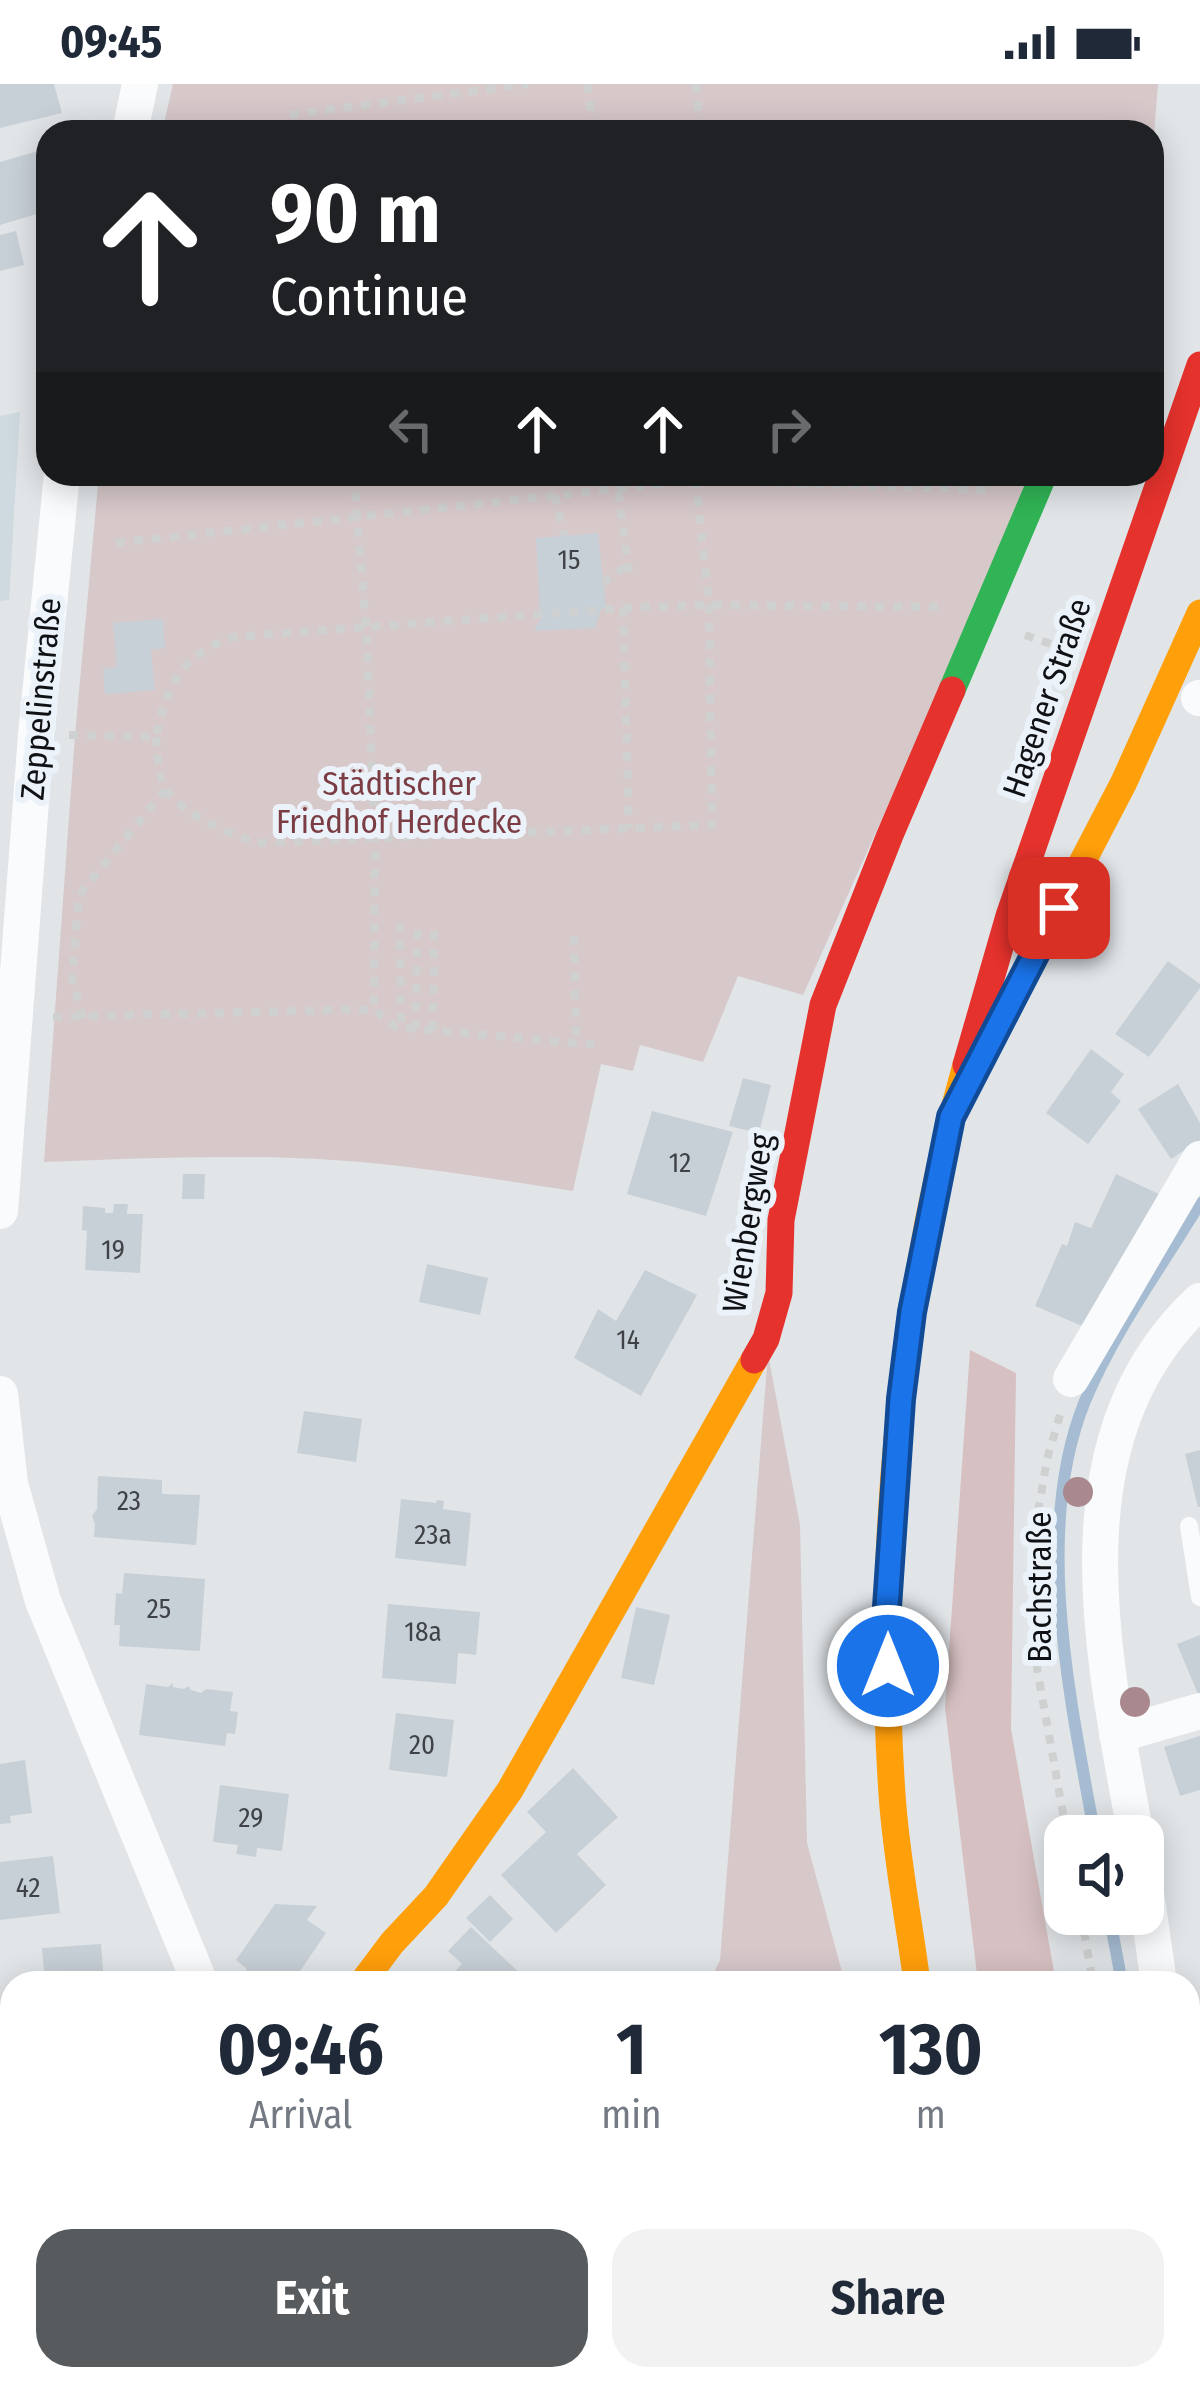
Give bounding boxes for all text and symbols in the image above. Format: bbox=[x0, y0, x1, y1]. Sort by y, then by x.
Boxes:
text: 09:45 bbox=[60, 15, 162, 69]
text: 90 m bbox=[270, 163, 441, 264]
icon: ahead bbox=[72, 168, 228, 324]
text: Continue bbox=[270, 265, 468, 329]
icon: left bbox=[378, 396, 444, 462]
icon: ahead bbox=[504, 396, 570, 462]
icon: ahead bbox=[630, 396, 696, 462]
icon: right bbox=[756, 396, 822, 462]
house number: 15 bbox=[558, 544, 580, 576]
street label: Hagener Straße bbox=[994, 593, 1100, 803]
street label: Zeppelinstraße bbox=[12, 596, 70, 802]
park label: Städtischer Friedhof Herdecke bbox=[276, 764, 522, 842]
pin bbox=[1008, 857, 1110, 959]
icon: arrive bbox=[1026, 875, 1092, 941]
street label: Wienbergweg bbox=[714, 1130, 782, 1315]
house number: 12 bbox=[669, 1147, 691, 1179]
house number: 19 bbox=[101, 1234, 125, 1266]
house number: 14 bbox=[616, 1324, 640, 1356]
house number: 23 bbox=[117, 1485, 141, 1517]
street label: Bachstraße bbox=[1020, 1511, 1060, 1663]
house number: 23a bbox=[414, 1519, 452, 1551]
house number: 25 bbox=[147, 1593, 171, 1625]
position arrow bbox=[825, 1603, 951, 1729]
house number: 18a bbox=[404, 1616, 442, 1648]
house number: 20 bbox=[409, 1729, 435, 1761]
house number: 29 bbox=[239, 1802, 263, 1834]
map controls bbox=[1044, 1815, 1164, 1935]
button: sound bbox=[1044, 1815, 1164, 1935]
house number: 42 bbox=[16, 1872, 40, 1904]
text: 09:46 bbox=[217, 2007, 384, 2093]
text: 1 bbox=[616, 2007, 647, 2093]
text: 130 bbox=[879, 2007, 983, 2093]
text: Arrival bbox=[249, 2092, 352, 2138]
text: min bbox=[601, 2092, 662, 2138]
text: m bbox=[916, 2092, 946, 2138]
button: Exit bbox=[36, 2229, 588, 2367]
button: Share bbox=[612, 2229, 1164, 2367]

